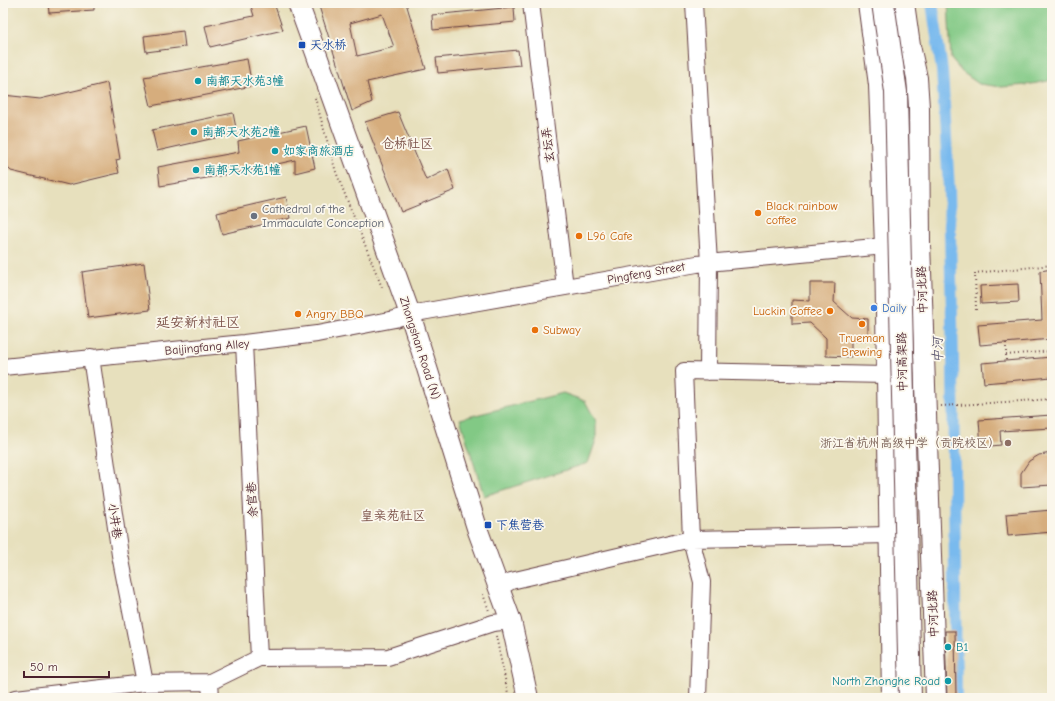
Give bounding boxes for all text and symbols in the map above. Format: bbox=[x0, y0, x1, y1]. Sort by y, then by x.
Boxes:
place label: 天水桥 bbox=[310, 38, 347, 52]
marker: 天水桥 bbox=[297, 40, 307, 50]
place label: 南都天水苑3幢 bbox=[206, 74, 284, 88]
marker: 南都天水苑3幢 bbox=[193, 76, 203, 86]
place label: 南都天水苑2幢 bbox=[202, 125, 280, 139]
street label: 玄坛弄 bbox=[539, 126, 557, 164]
marker: 南都天水苑2幢 bbox=[189, 127, 199, 137]
district label: 仓桥社区 bbox=[381, 136, 433, 151]
place label: 如家商旅酒店 bbox=[283, 144, 355, 158]
marker: 如家商旅酒店 bbox=[270, 146, 280, 156]
place label: 南都天水苑1幢 bbox=[204, 163, 281, 177]
marker: 南都天水苑1幢 bbox=[191, 165, 201, 175]
place label: Black rainbow coffee bbox=[766, 199, 839, 227]
place label: Cathedral of the Immaculate Conception bbox=[262, 202, 384, 230]
marker: Black rainbow coffee bbox=[753, 208, 763, 218]
marker: Cathedral of the Immaculate Conception bbox=[249, 211, 259, 221]
place label: L96 Cafe bbox=[587, 229, 633, 243]
marker: L96 Cafe bbox=[574, 231, 584, 241]
street label: Pingfeng Street bbox=[606, 259, 686, 287]
street label: 中河北路 bbox=[914, 266, 930, 314]
street label: Zhongshan Road (N) bbox=[397, 295, 443, 401]
place label: Daily bbox=[882, 301, 907, 315]
marker: Daily bbox=[869, 303, 879, 313]
place label: Luckin Coffee bbox=[753, 304, 822, 318]
marker: Luckin Coffee bbox=[825, 306, 835, 316]
place label: Angry BBQ bbox=[306, 307, 363, 321]
marker: Angry BBQ bbox=[293, 309, 303, 319]
district label: 延安新村社区 bbox=[156, 314, 240, 331]
marker: Trueman Brewing bbox=[857, 319, 867, 329]
place label: Subway bbox=[543, 323, 581, 337]
marker: Subway bbox=[530, 325, 540, 335]
place label: Trueman Brewing bbox=[839, 331, 885, 359]
street label: 中河高架路 bbox=[894, 332, 910, 392]
water label: 中河 bbox=[930, 335, 945, 363]
street label: Baijingfang Alley bbox=[164, 336, 251, 358]
place label: 浙江省杭州高级中学（贡院校区） bbox=[820, 436, 1000, 450]
marker: 浙江省杭州高级中学（贡院校区） bbox=[1003, 438, 1013, 448]
street label: 余官巷 bbox=[244, 482, 260, 518]
street label: 小井巷 bbox=[106, 502, 124, 540]
district label: 皇亲苑社区 bbox=[360, 508, 426, 523]
place label: 下焦营巷 bbox=[496, 518, 544, 532]
marker: 下焦营巷 bbox=[483, 520, 493, 530]
street label: 中河北路 bbox=[925, 590, 941, 638]
place label: B1 bbox=[956, 640, 968, 654]
marker: B1 bbox=[943, 642, 953, 652]
scale bar bbox=[24, 653, 109, 679]
text: 50 m bbox=[30, 660, 58, 674]
place label: North Zhonghe Road bbox=[832, 674, 940, 688]
marker: North Zhonghe Road bbox=[943, 676, 953, 686]

